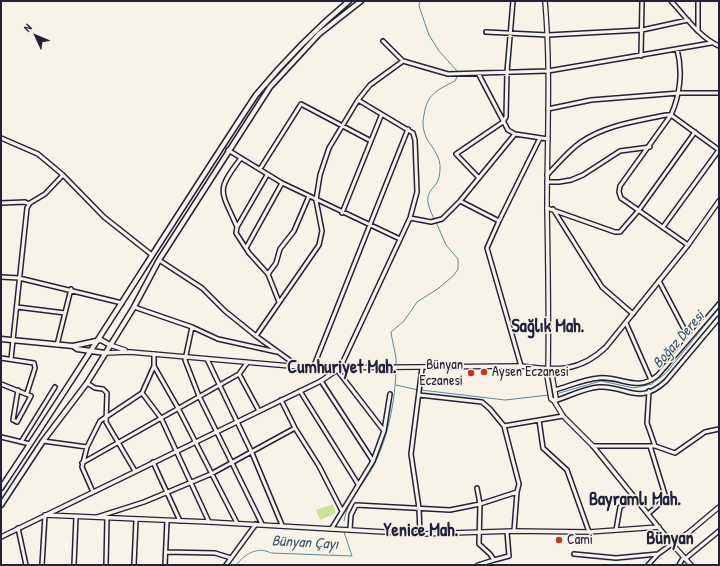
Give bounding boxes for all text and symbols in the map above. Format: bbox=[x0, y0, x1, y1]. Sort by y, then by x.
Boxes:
north arrow bbox=[16, 16, 56, 56]
text: N bbox=[20, 21, 34, 35]
water label: Boğaz Deresi bbox=[649, 308, 709, 372]
district label: Sağlık Mah. bbox=[512, 316, 584, 338]
district label: Cumhuriyet Mah. bbox=[287, 357, 397, 379]
place label: Bünyan Eczanesi bbox=[419, 357, 463, 390]
place label: Aysen Eczanesi bbox=[492, 364, 569, 380]
marker: Aysen Eczanesi bbox=[479, 367, 489, 377]
marker: Bünyan Eczanesi bbox=[466, 368, 476, 378]
district label: Bayramlı Mah. bbox=[589, 489, 681, 511]
district label: Yenice Mah. bbox=[384, 520, 458, 542]
district label: Bünyan bbox=[646, 528, 694, 550]
water label: Bünyan Çayı bbox=[271, 532, 339, 554]
place label: Cami bbox=[567, 532, 593, 548]
marker: Cami bbox=[554, 535, 564, 545]

